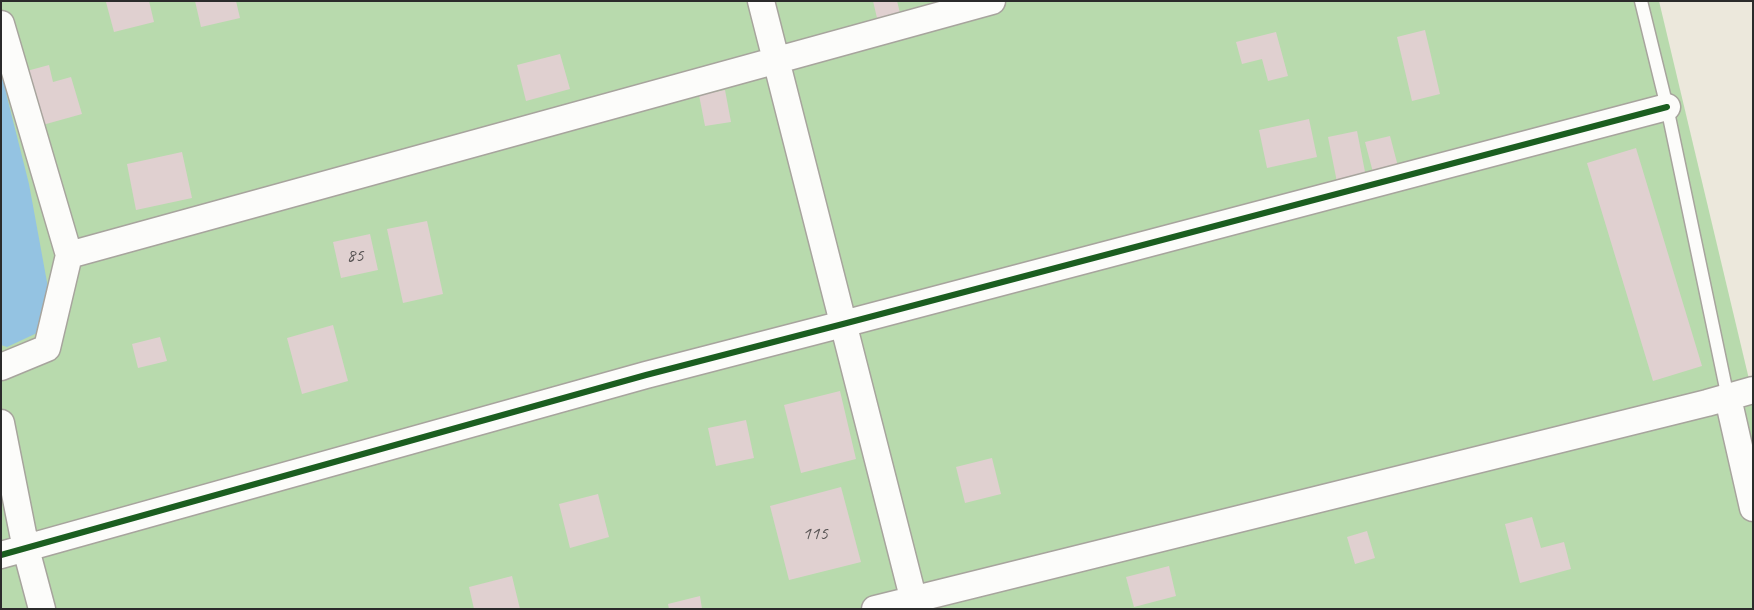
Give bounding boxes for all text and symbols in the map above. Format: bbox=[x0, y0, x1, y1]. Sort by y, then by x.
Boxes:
house number: 85 bbox=[346, 245, 364, 267]
house number: 115 bbox=[802, 523, 828, 545]

